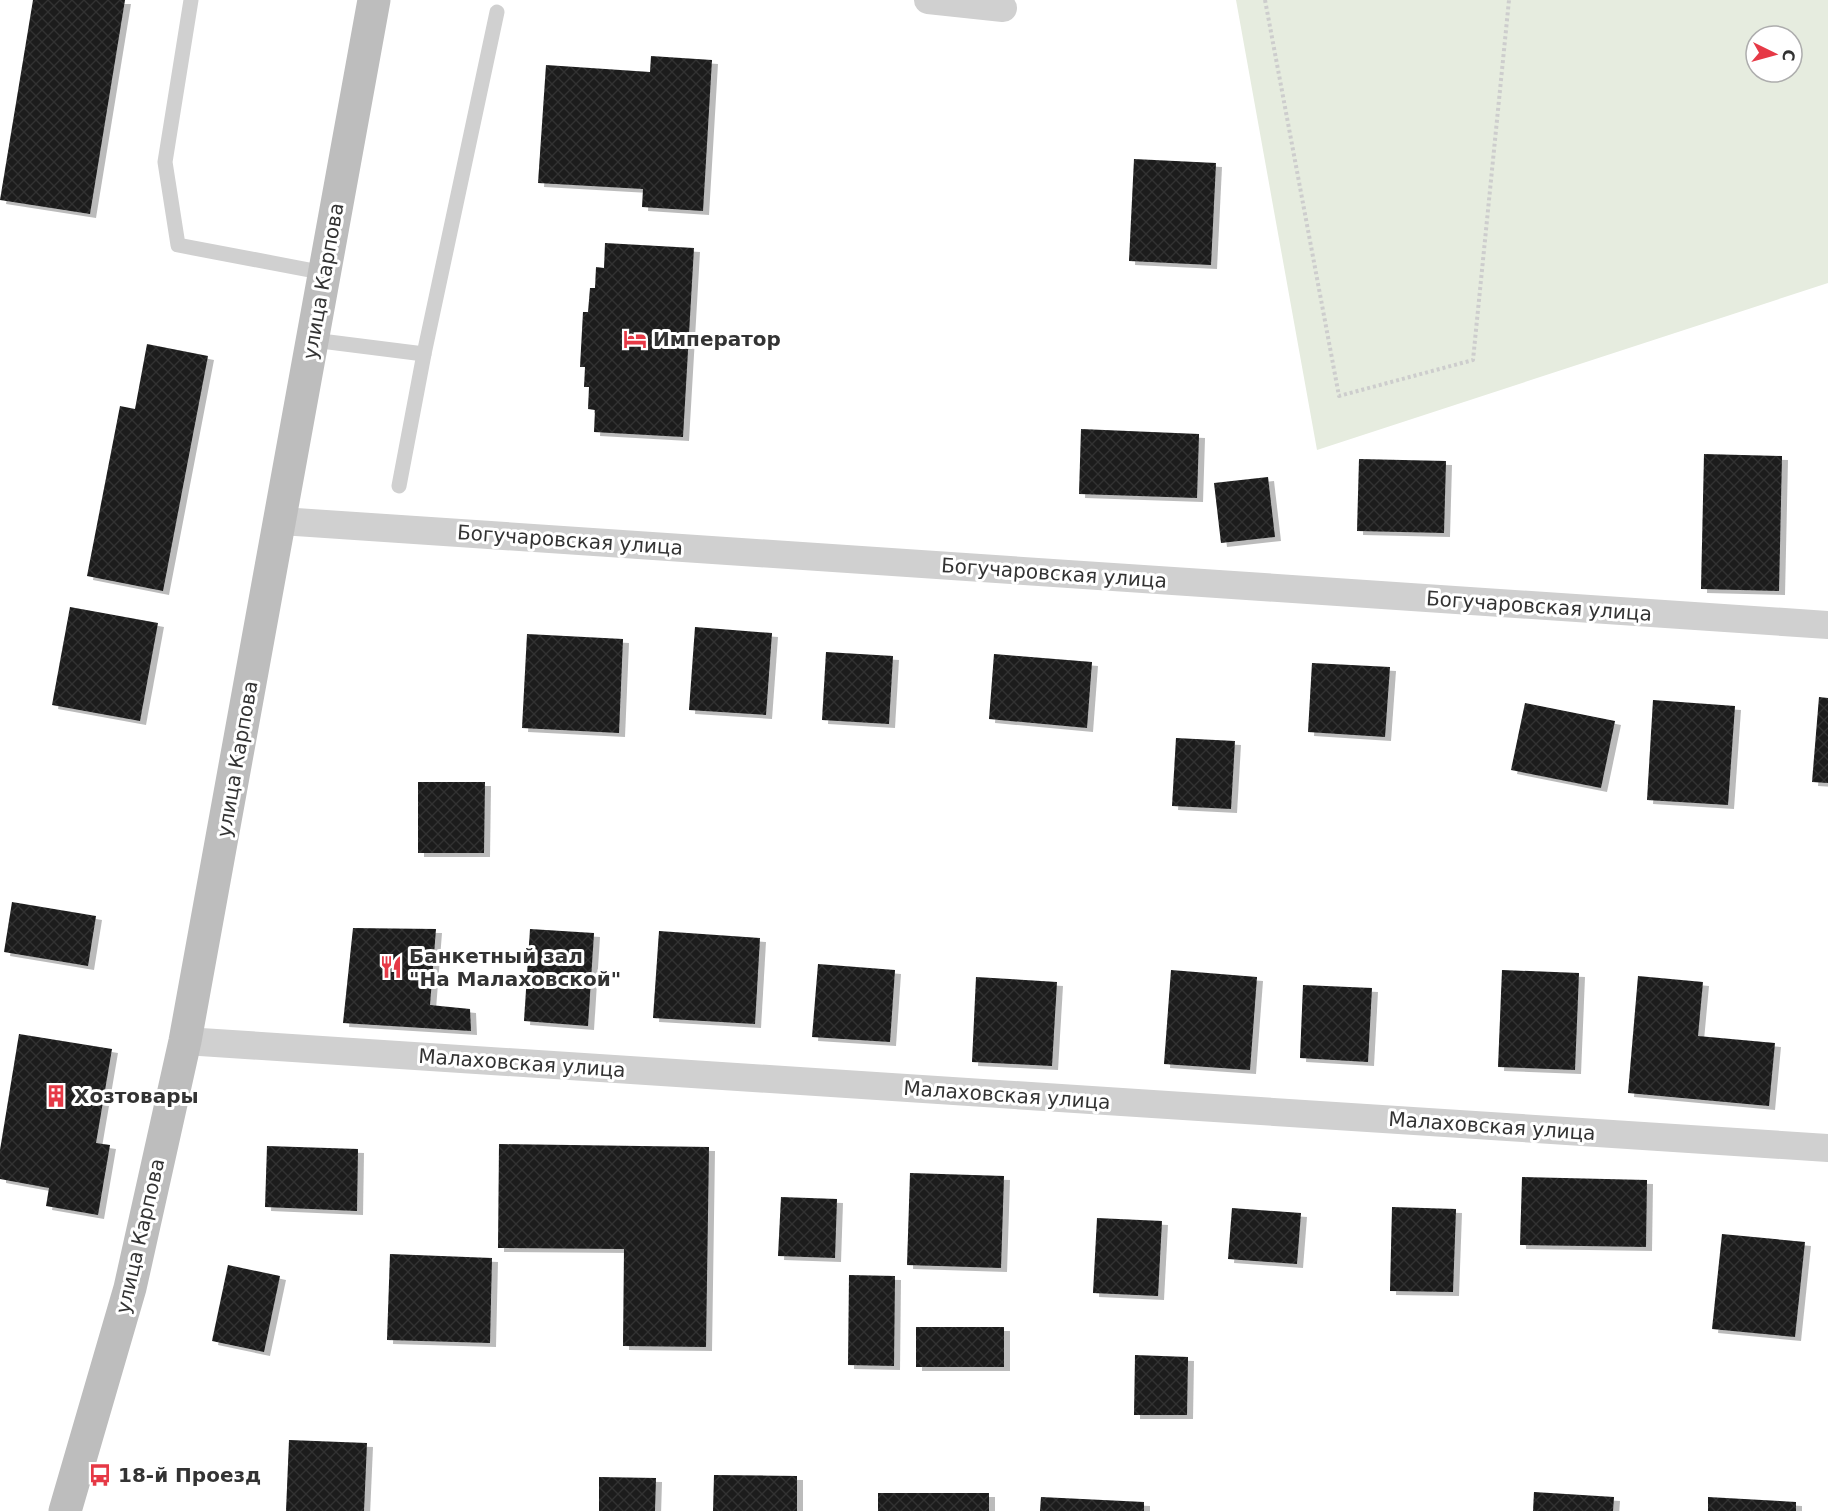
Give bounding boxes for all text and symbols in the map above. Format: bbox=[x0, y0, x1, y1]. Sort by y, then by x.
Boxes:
north arrow bbox=[1744, 24, 1804, 84]
text: С bbox=[1778, 49, 1798, 62]
street label: улица Карпова bbox=[297, 201, 349, 361]
hotel icon: Император bbox=[622, 326, 648, 352]
place label: Император bbox=[653, 327, 781, 351]
street label: Богучаровская улица bbox=[456, 520, 684, 560]
street label: Богучаровская улица bbox=[940, 553, 1168, 593]
street label: Богучаровская улица bbox=[1425, 586, 1653, 626]
street label: улица Карпова bbox=[211, 679, 263, 839]
place label: Банкетный зал "На Малаховской" bbox=[409, 944, 621, 991]
restaurant icon: Банкетный зал "На Малаховской" bbox=[378, 954, 404, 980]
street label: Малаховская улица bbox=[418, 1044, 626, 1082]
street label: Малаховская улица bbox=[903, 1076, 1111, 1114]
building icon: Хозтовары bbox=[43, 1083, 69, 1109]
place label: Хозтовары bbox=[74, 1084, 199, 1108]
street label: Малаховская улица bbox=[1388, 1107, 1596, 1145]
street label: улица Карпова bbox=[110, 1156, 170, 1316]
bus stop icon: 18-й Проезд bbox=[87, 1462, 113, 1488]
place label: 18-й Проезд bbox=[118, 1463, 261, 1487]

